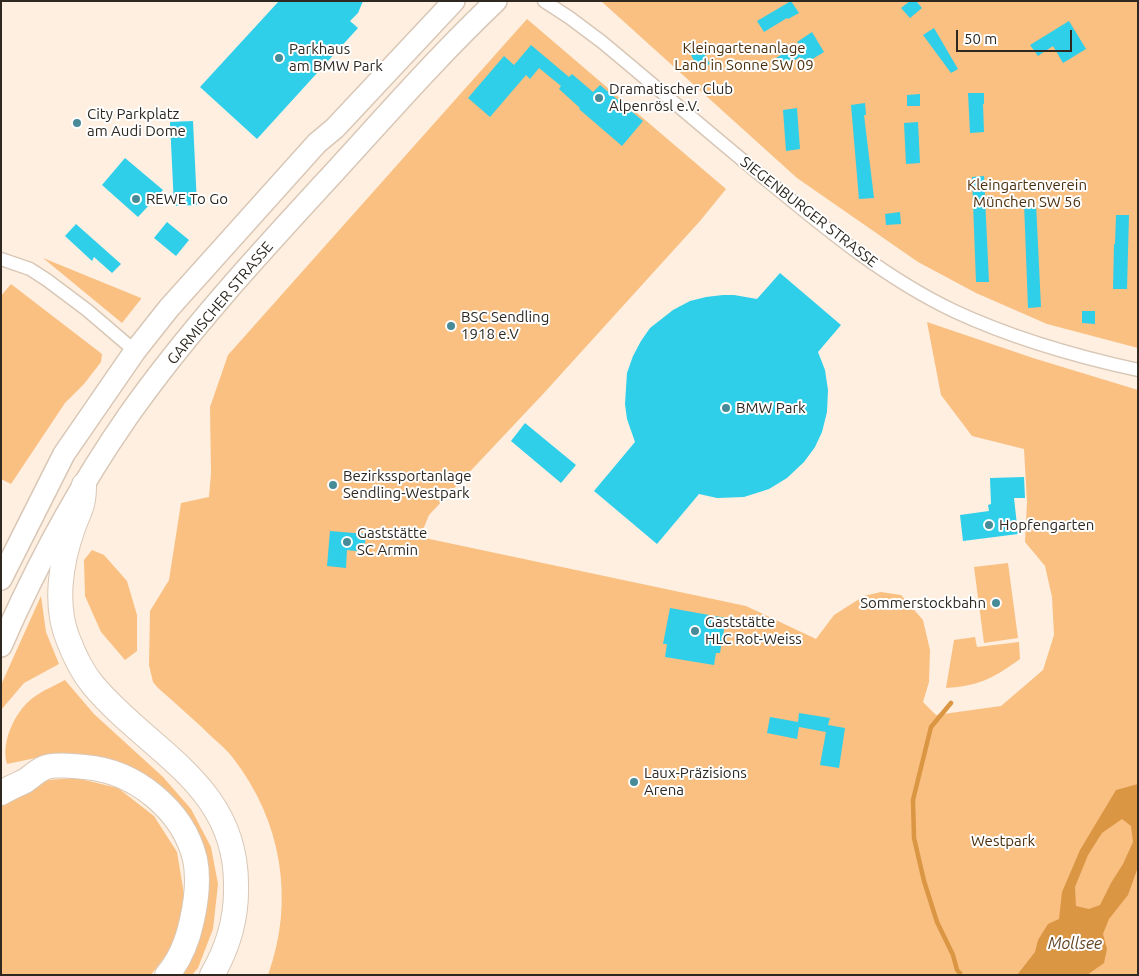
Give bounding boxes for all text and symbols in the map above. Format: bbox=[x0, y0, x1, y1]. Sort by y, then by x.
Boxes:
scale bar bbox=[959, 20, 1075, 52]
text: 50 m bbox=[964, 30, 997, 47]
park label: Kleingartenanlage Land in Sonne SW 09 bbox=[674, 39, 814, 74]
place label: Parkhaus am BMW Park bbox=[289, 40, 383, 75]
marker: Parkhaus am BMW Park bbox=[273, 52, 285, 64]
place label: Dramatischer Club Alpenrösl e.V. bbox=[609, 80, 733, 115]
marker: Dramatischer Club Alpenrösl e.V. bbox=[593, 92, 605, 104]
place label: City Parkplatz am Audi Dome bbox=[87, 105, 186, 140]
marker: City Parkplatz am Audi Dome bbox=[71, 117, 83, 129]
street label: SIEGENBURGER STRASSE bbox=[737, 153, 881, 271]
park label: Kleingartenverein München SW 56 bbox=[967, 176, 1087, 211]
place label: REWE To Go bbox=[146, 190, 228, 208]
marker: REWE To Go bbox=[130, 193, 142, 205]
street label: GARMISCHER STRASSE bbox=[163, 238, 277, 368]
place label: BSC Sendling 1918 e.V bbox=[461, 308, 549, 343]
marker: BSC Sendling 1918 e.V bbox=[445, 320, 457, 332]
place label: BMW Park bbox=[736, 399, 806, 417]
marker: BMW Park bbox=[720, 402, 732, 414]
place label: Bezirkssportanlage Sendling-Westpark bbox=[343, 467, 472, 502]
marker: Bezirkssportanlage Sendling-Westpark bbox=[327, 479, 339, 491]
place label: Hopfengarten bbox=[999, 516, 1094, 534]
marker: Hopfengarten bbox=[983, 519, 995, 531]
place label: Gaststätte SC Armin bbox=[357, 524, 427, 559]
marker: Gaststätte SC Armin bbox=[341, 536, 353, 548]
place label: Sommerstockbahn bbox=[860, 594, 986, 612]
marker: Sommerstockbahn bbox=[990, 597, 1002, 609]
place label: Gaststätte HLC Rot-Weiss bbox=[705, 613, 802, 648]
marker: Gaststätte HLC Rot-Weiss bbox=[689, 625, 701, 637]
place label: Laux-Präzisions Arena bbox=[644, 764, 747, 799]
marker: Laux-Präzisions Arena bbox=[628, 776, 640, 788]
park label: Westpark bbox=[971, 832, 1035, 850]
water label: Mollsee bbox=[1048, 934, 1102, 954]

